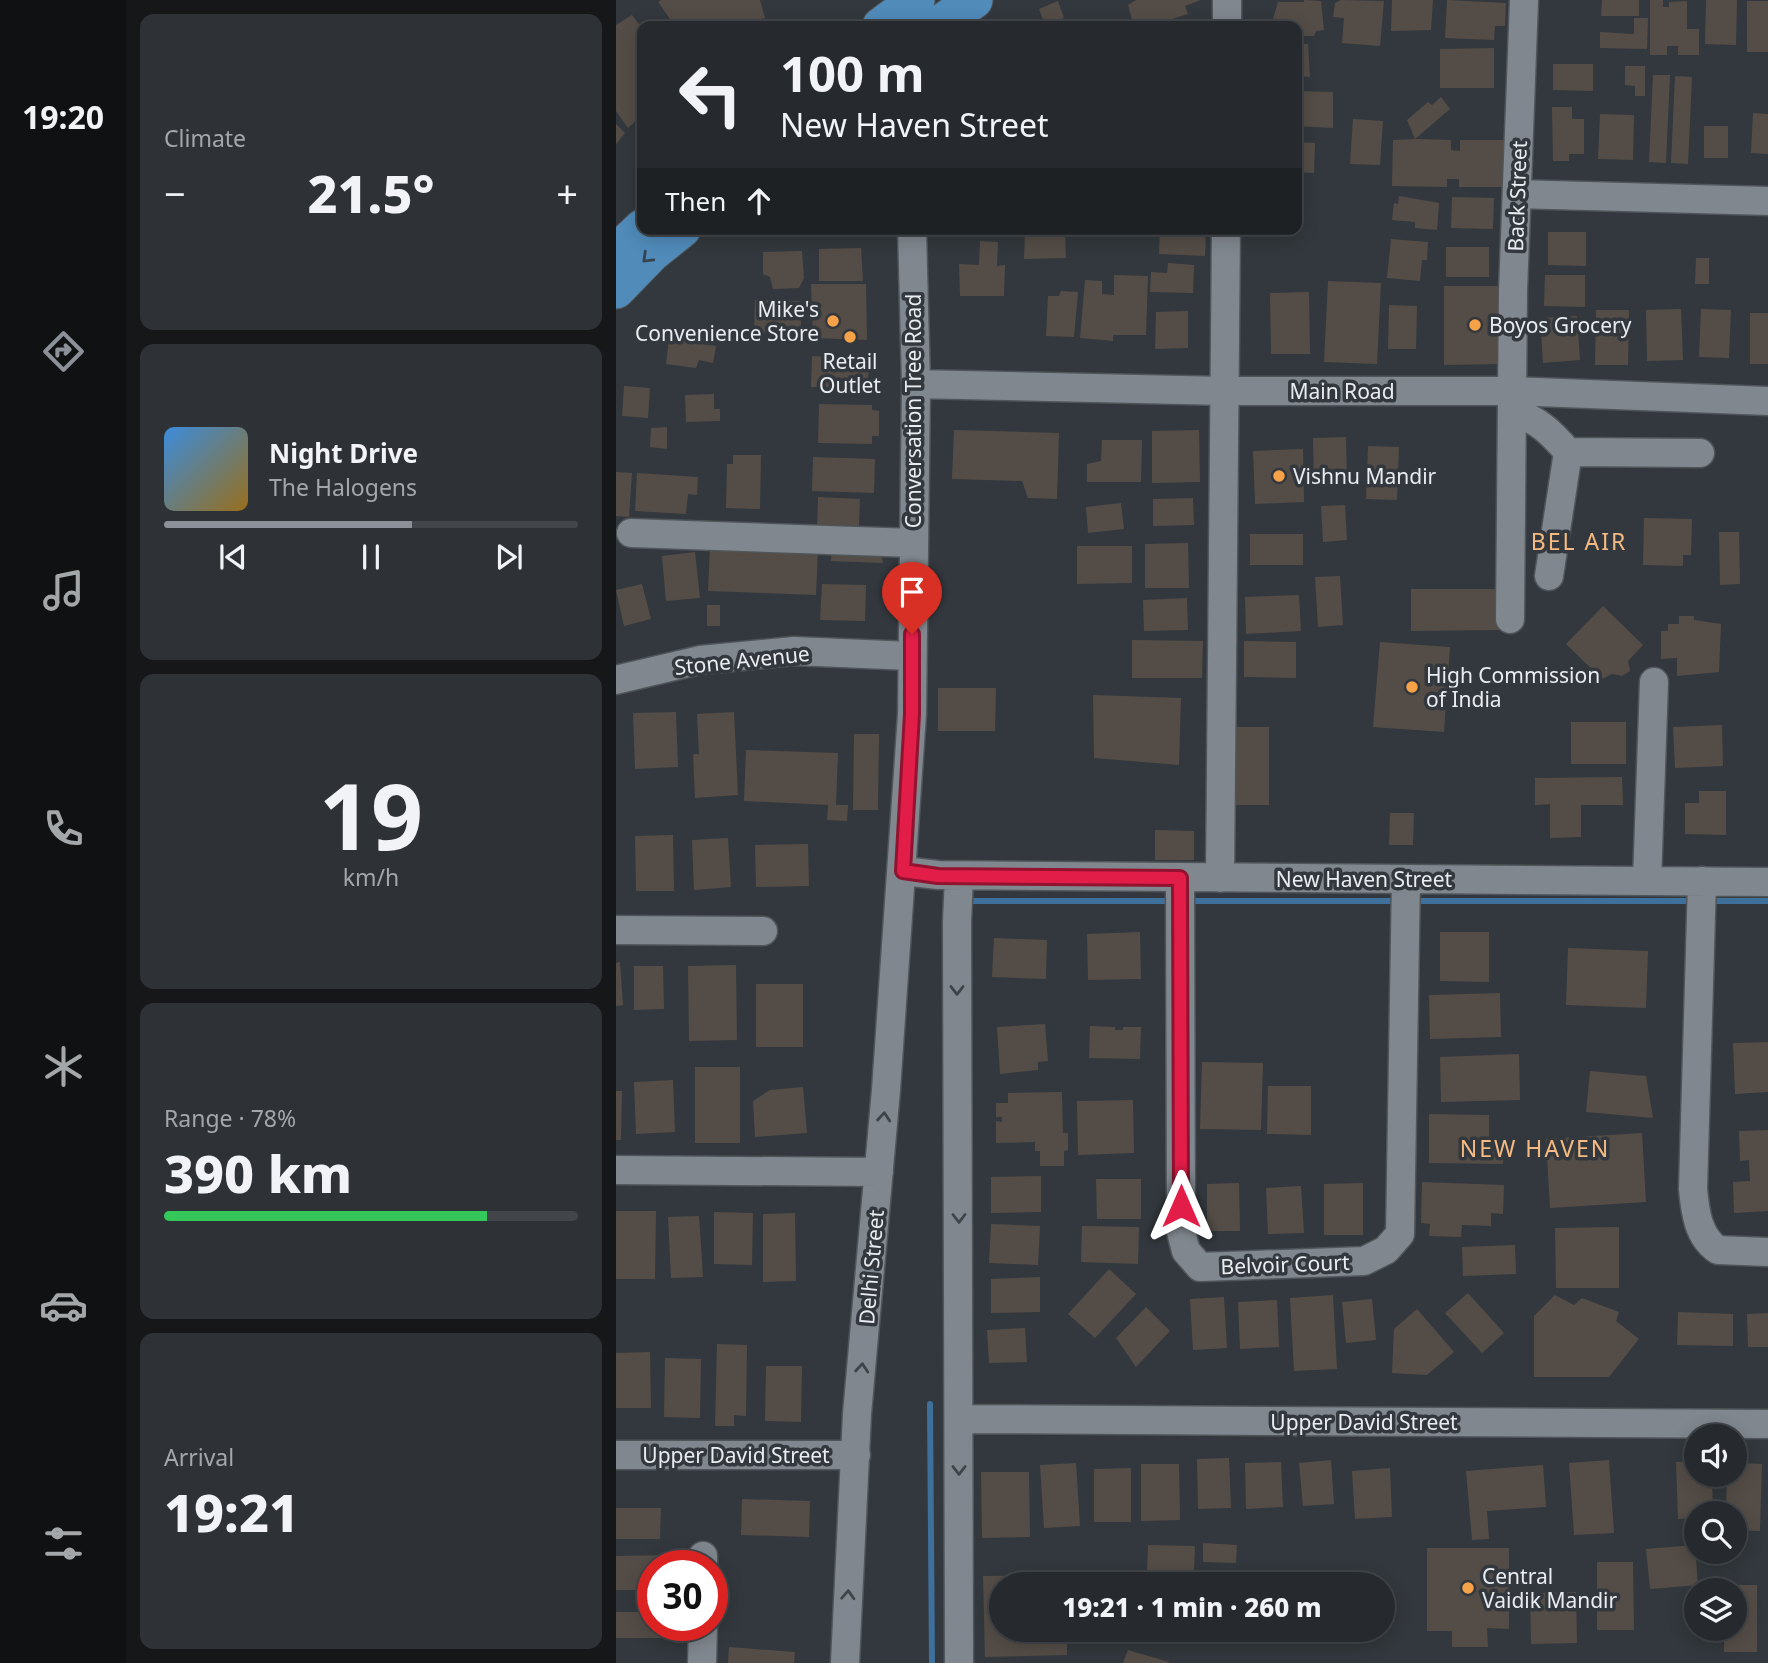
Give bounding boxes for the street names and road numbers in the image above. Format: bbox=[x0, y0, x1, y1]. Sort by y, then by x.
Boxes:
street label: Back Street bbox=[1501, 140, 1533, 252]
street label: Conversation Tree Road bbox=[899, 294, 927, 528]
street label: Main Road bbox=[1289, 377, 1395, 405]
street label: Stone Avenue bbox=[673, 639, 811, 681]
street label: New Haven Street bbox=[1276, 865, 1453, 893]
street label: Delhi Street bbox=[852, 1208, 890, 1326]
street label: Belvoir Court bbox=[1220, 1248, 1350, 1280]
street label: Upper David Street bbox=[1270, 1408, 1458, 1436]
street label: Upper David Street bbox=[642, 1441, 830, 1469]

